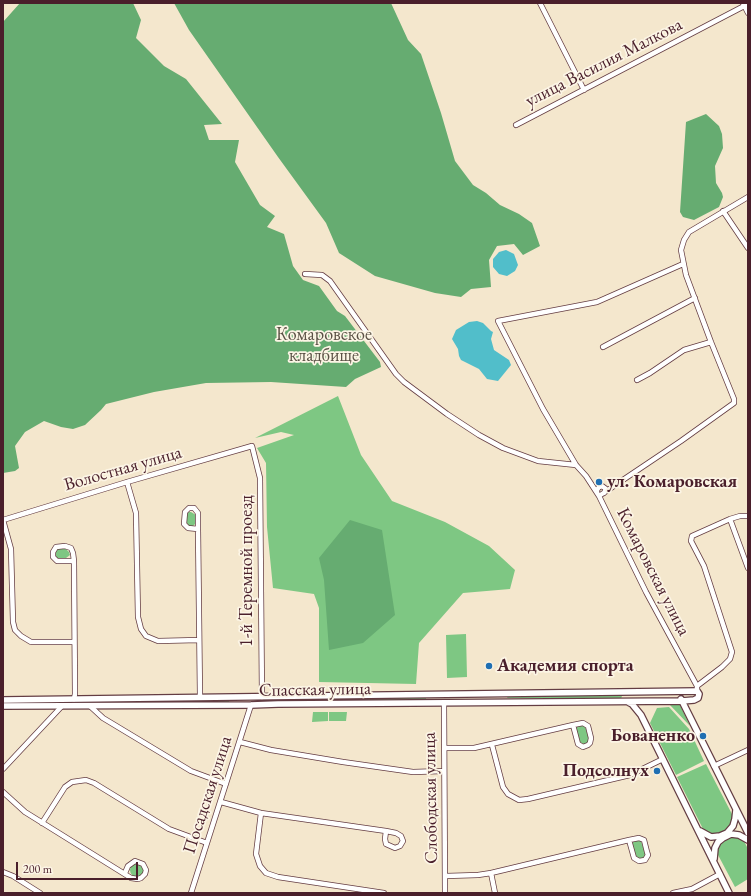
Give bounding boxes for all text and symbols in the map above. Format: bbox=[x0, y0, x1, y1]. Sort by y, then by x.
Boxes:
street label: улица Василия Малкова bbox=[522, 14, 686, 112]
park label: Комаровское кладбище bbox=[276, 324, 372, 366]
street label: Волостная улица bbox=[62, 442, 184, 496]
place label: ул. Комаровская bbox=[607, 471, 737, 493]
marker: ул. Комаровская bbox=[594, 477, 604, 487]
street label: 1-й Теремной проезд bbox=[236, 495, 258, 647]
street label: Комаровская улица bbox=[611, 504, 695, 640]
place label: Академия спорта bbox=[497, 655, 634, 677]
marker: Академия спорта bbox=[484, 661, 494, 671]
street label: Спасская улица bbox=[259, 678, 371, 702]
place label: Бованенко bbox=[611, 725, 695, 747]
marker: Бованенко bbox=[698, 731, 708, 741]
street label: Слободская улица bbox=[419, 732, 443, 864]
street label: Посадская улица bbox=[179, 733, 237, 857]
place label: Подсолнух bbox=[563, 760, 649, 782]
marker: Подсолнух bbox=[652, 766, 662, 776]
scale bar bbox=[18, 854, 140, 880]
text: 200 m bbox=[23, 861, 52, 877]

